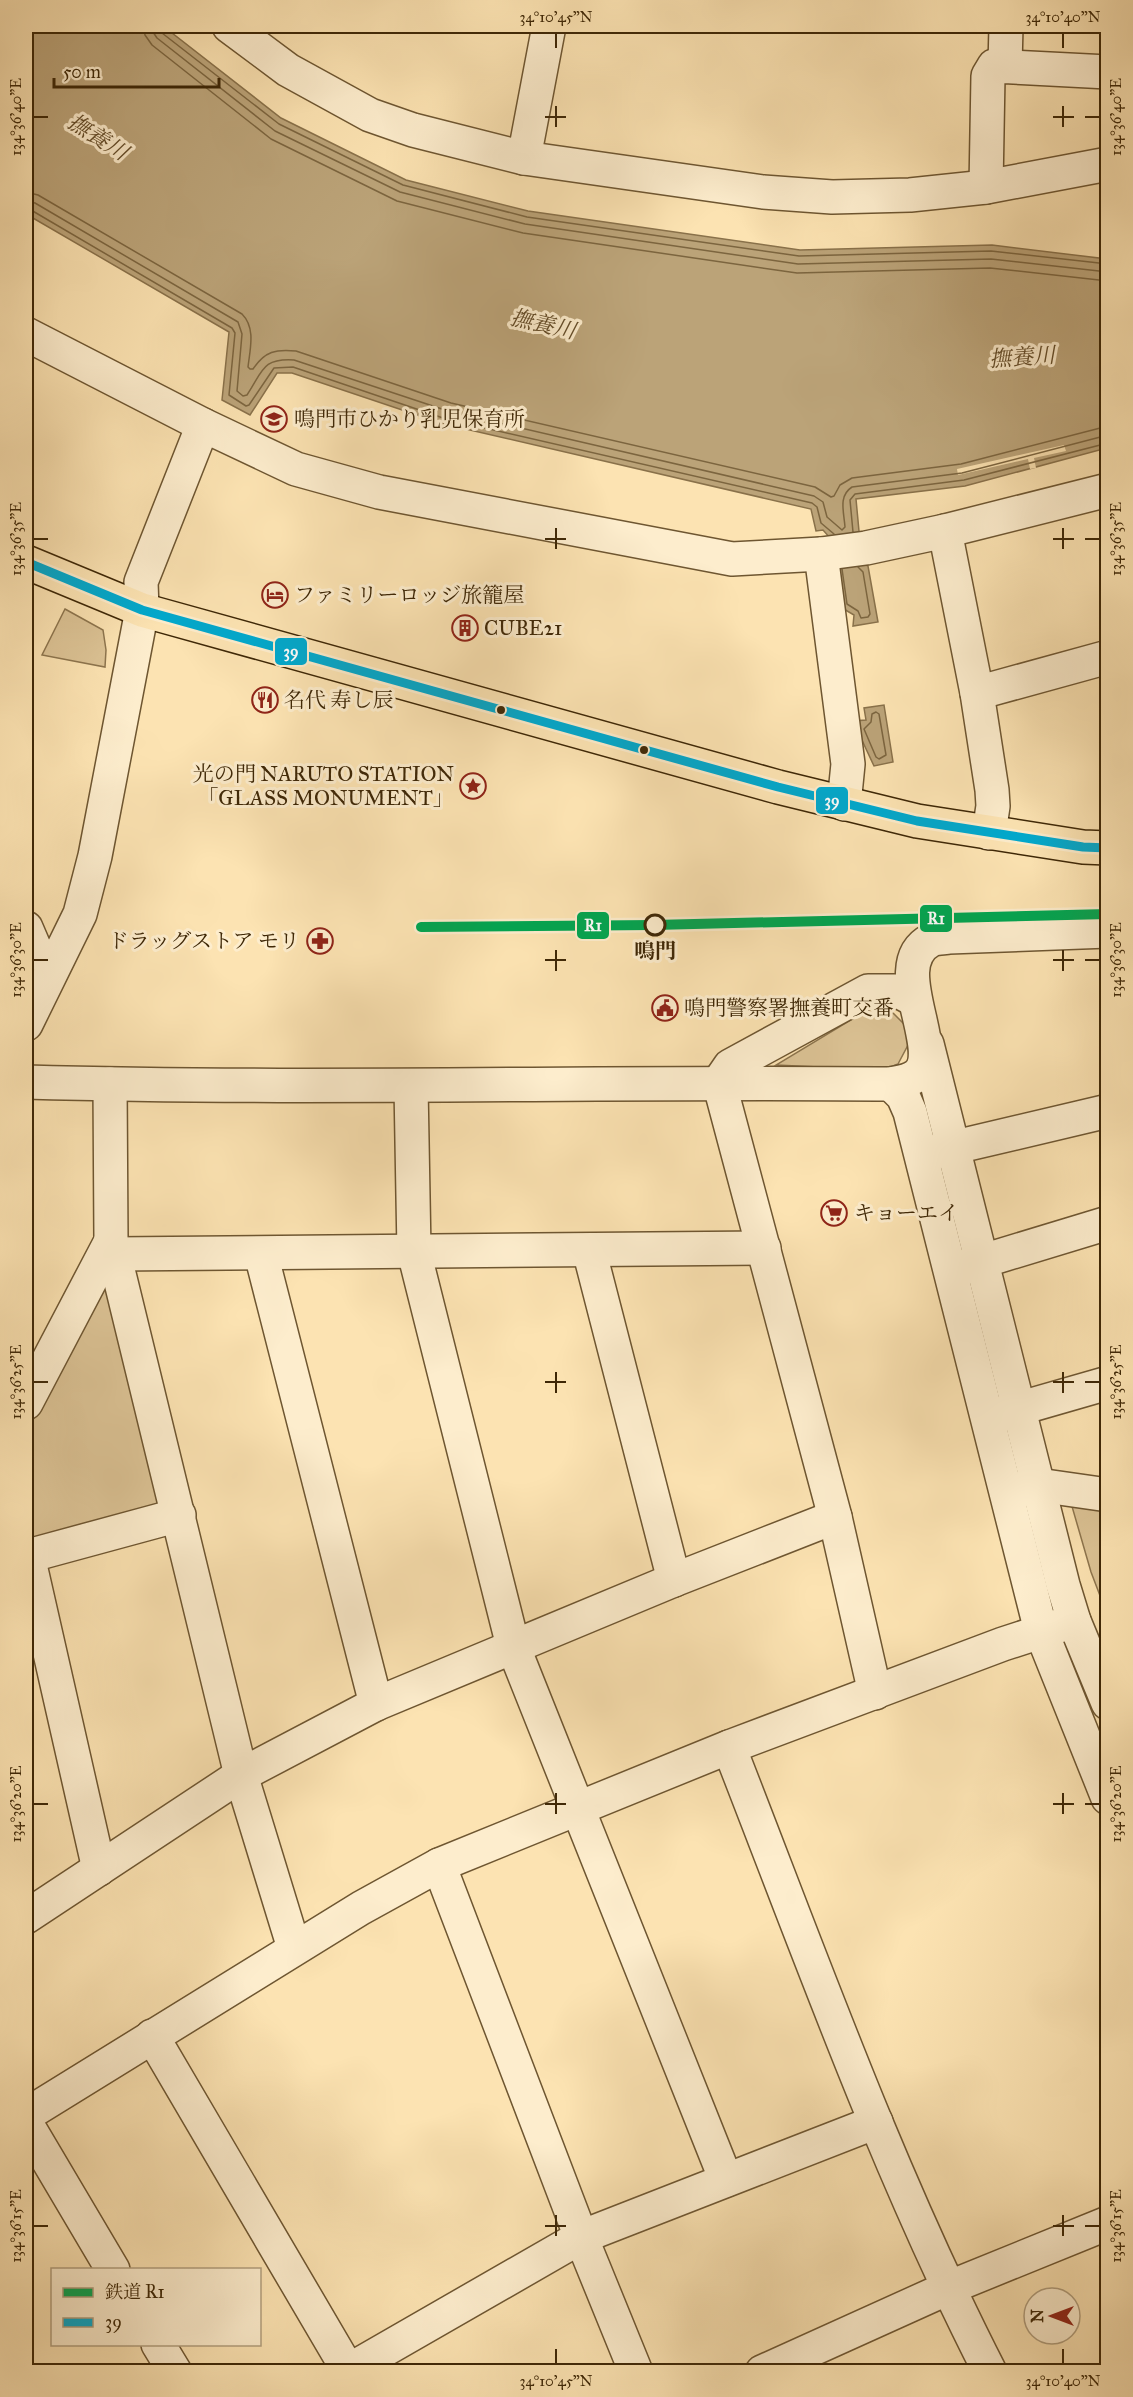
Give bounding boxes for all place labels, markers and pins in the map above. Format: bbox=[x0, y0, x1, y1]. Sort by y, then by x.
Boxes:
school or university icon: 鳴門市ひかり乳児保育所 bbox=[259, 404, 289, 434]
place label: 鳴門市ひかり乳児保育所 bbox=[294, 406, 525, 432]
hotel icon: ファミリーロッジ旅籠屋 bbox=[260, 580, 290, 610]
place label: ファミリーロッジ旅籠屋 bbox=[294, 582, 524, 608]
building icon: CUBE21 bbox=[450, 613, 480, 643]
place label: CUBE21 bbox=[484, 615, 562, 641]
restaurant icon: 名代 寿し辰 bbox=[250, 685, 280, 715]
place label: 名代 寿し辰 bbox=[284, 687, 394, 713]
unlabelled marker bbox=[495, 704, 507, 716]
unlabelled marker bbox=[638, 744, 650, 756]
place label: 光の門 NARUTO STATION 「GLASS MONUMENT」 bbox=[193, 761, 454, 811]
place icon: 光の門 NARUTO STATION 「GLASS MONUMENT」 bbox=[458, 771, 488, 801]
marker: 鳴門 bbox=[644, 914, 666, 936]
pharmacy icon: ドラッグストア モリ bbox=[305, 926, 335, 956]
place label: ドラッグストア モリ bbox=[108, 928, 300, 954]
place label: 鳴門 bbox=[634, 938, 676, 964]
public building icon: 鳴門警察署撫養町交番 bbox=[650, 993, 680, 1023]
place label: 鳴門警察署撫養町交番 bbox=[684, 995, 894, 1021]
supermarket icon: キョーエイ bbox=[819, 1198, 849, 1228]
place label: キョーエイ bbox=[854, 1200, 959, 1226]

